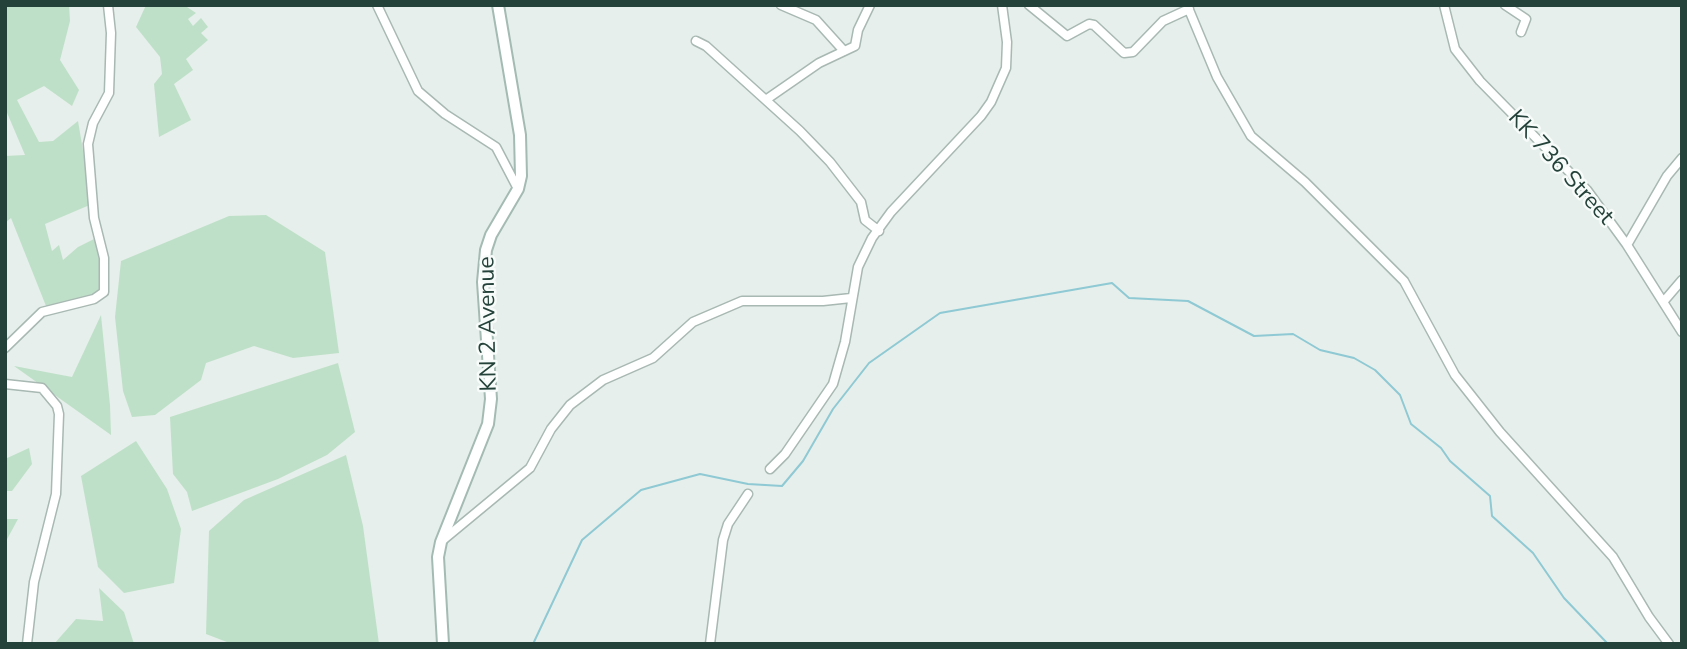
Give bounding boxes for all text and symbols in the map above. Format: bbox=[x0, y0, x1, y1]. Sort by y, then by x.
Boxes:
street label: KK 736 Street bbox=[1501, 105, 1619, 231]
street label: KN 2 Avenue bbox=[474, 256, 504, 392]

